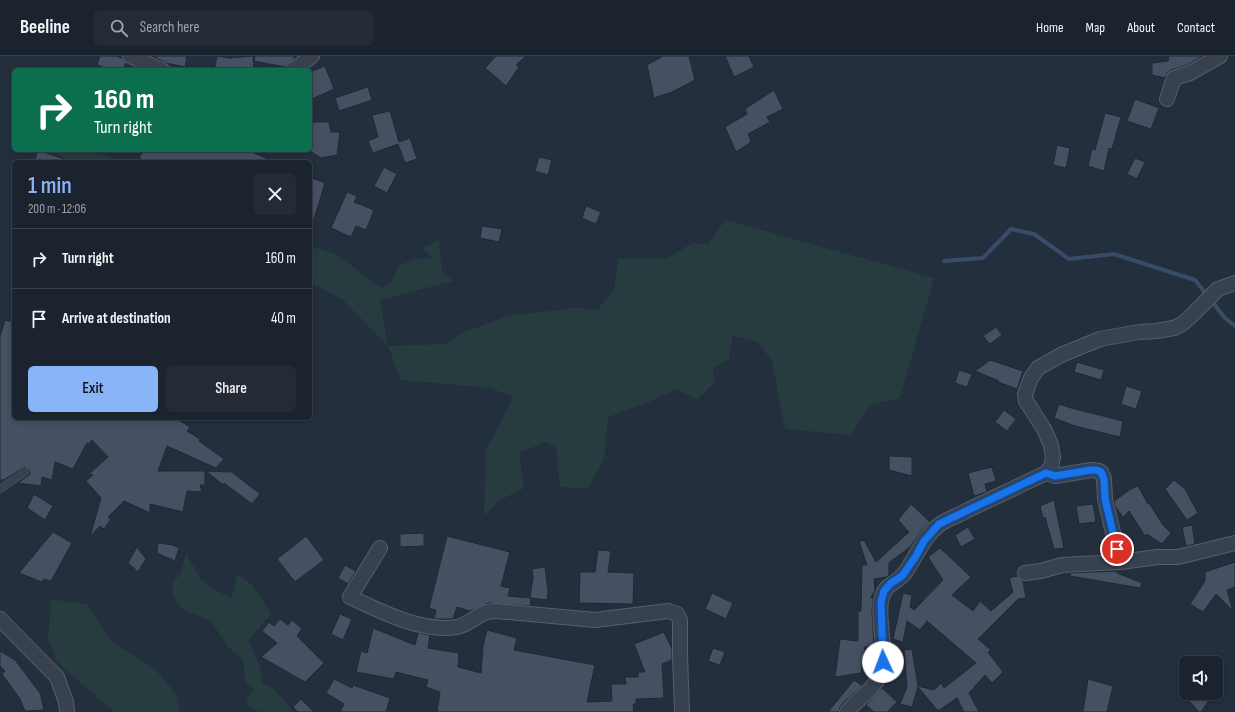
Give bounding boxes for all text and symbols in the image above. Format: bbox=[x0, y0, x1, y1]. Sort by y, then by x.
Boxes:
search box bbox=[94, 10, 374, 46]
text: Beeline bbox=[20, 16, 70, 39]
icon: search bbox=[108, 17, 130, 39]
text: Search here bbox=[140, 18, 199, 37]
text: Home bbox=[1036, 19, 1064, 36]
text: Map bbox=[1086, 19, 1105, 36]
text: About bbox=[1127, 19, 1155, 36]
text: Contact bbox=[1177, 19, 1215, 36]
text: 160 m bbox=[94, 83, 154, 116]
icon: right bbox=[28, 84, 80, 136]
text: Turn right bbox=[94, 117, 152, 138]
text: 1 min bbox=[28, 171, 72, 200]
button: close bbox=[254, 173, 296, 215]
text: 200 m · 12:06 bbox=[28, 201, 86, 217]
icon: right bbox=[28, 248, 50, 270]
text: Turn right bbox=[62, 249, 114, 268]
text: 160 m bbox=[265, 249, 296, 268]
icon: arrive bbox=[28, 308, 50, 330]
text: Arrive at destination bbox=[62, 309, 171, 328]
text: 40 m bbox=[271, 309, 296, 328]
button: Exit bbox=[28, 366, 158, 412]
button: Share bbox=[166, 366, 296, 412]
pin bbox=[1100, 532, 1134, 566]
icon: arrive bbox=[1106, 538, 1128, 560]
position arrow bbox=[862, 641, 904, 683]
map controls bbox=[1179, 656, 1223, 700]
button: sound bbox=[1179, 656, 1223, 700]

